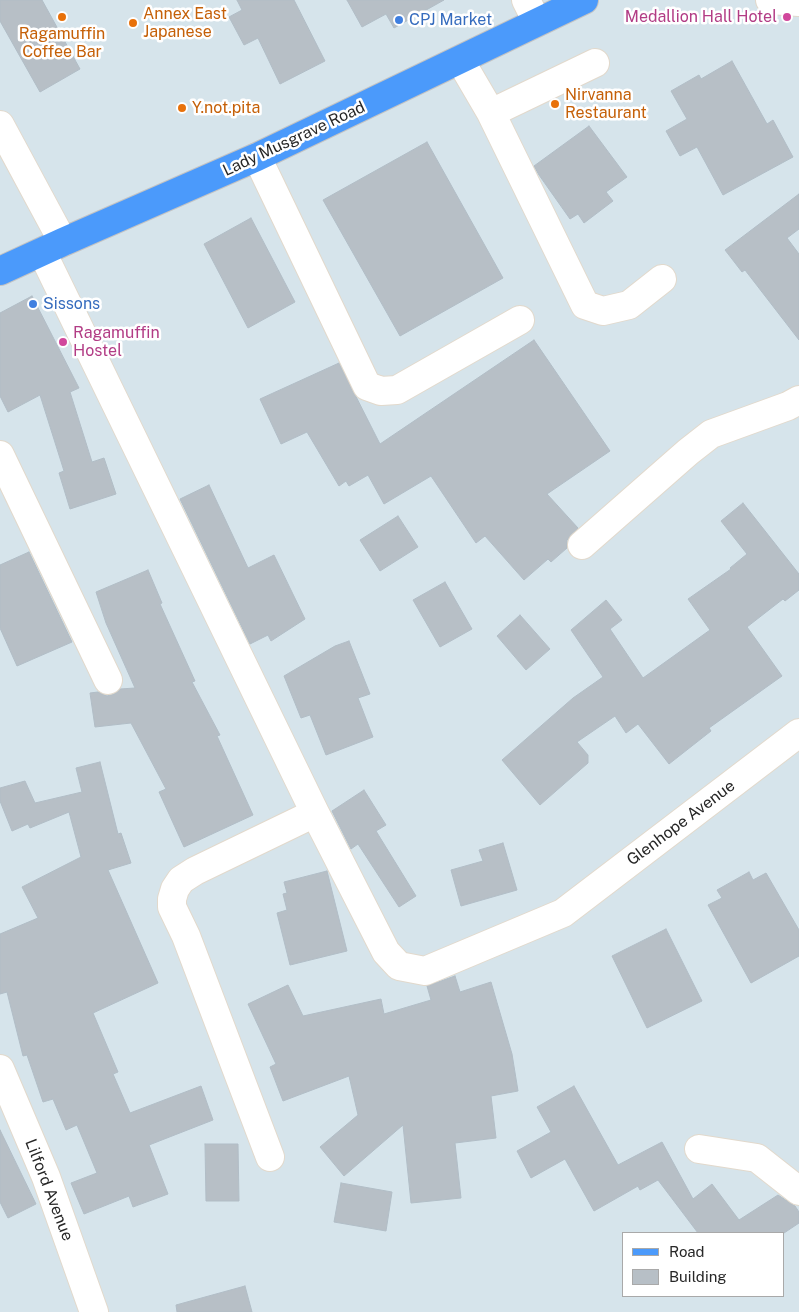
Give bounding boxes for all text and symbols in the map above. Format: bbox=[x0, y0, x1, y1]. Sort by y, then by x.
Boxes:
place label: Annex East Japanese bbox=[143, 4, 227, 42]
place label: Medallion Hall Hotel bbox=[625, 7, 777, 27]
place label: CPJ Market bbox=[409, 10, 492, 30]
marker: Ragamuffin Coffee Bar bbox=[56, 11, 68, 23]
marker: Medallion Hall Hotel bbox=[781, 11, 793, 23]
marker: CPJ Market bbox=[393, 14, 405, 26]
marker: Annex East Japanese bbox=[127, 17, 139, 29]
place label: Ragamuffin Coffee Bar bbox=[19, 24, 105, 62]
place label: Nirvanna Restaurant bbox=[565, 85, 647, 123]
place label: Y.not.pita bbox=[192, 98, 260, 118]
street label: Lady Musgrave Road bbox=[220, 98, 368, 180]
marker: Nirvanna Restaurant bbox=[549, 98, 561, 110]
marker: Y.not.pita bbox=[176, 102, 188, 114]
place label: Sissons bbox=[43, 294, 100, 314]
marker: Sissons bbox=[27, 298, 39, 310]
place label: Ragamuffin Hostel bbox=[73, 323, 160, 361]
marker: Ragamuffin Hostel bbox=[57, 336, 69, 348]
street label: Glenhope Avenue bbox=[623, 776, 739, 870]
street label: Lilford Avenue bbox=[21, 1136, 77, 1244]
legend bbox=[622, 1232, 784, 1297]
text: Road bbox=[669, 1243, 705, 1260]
text: Building bbox=[669, 1268, 727, 1285]

